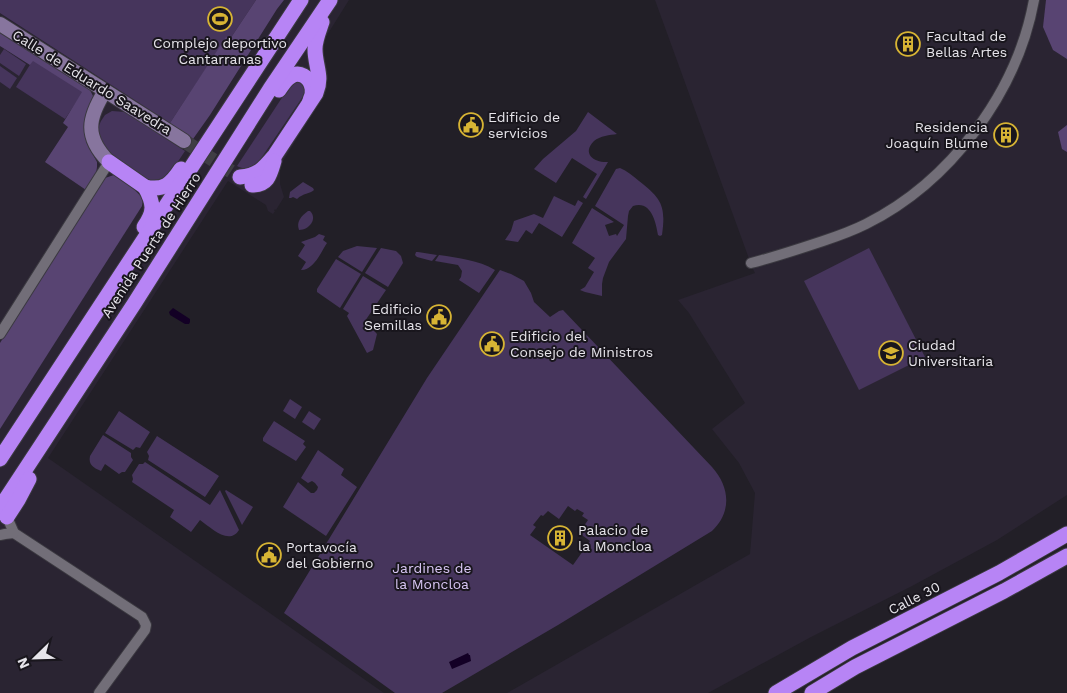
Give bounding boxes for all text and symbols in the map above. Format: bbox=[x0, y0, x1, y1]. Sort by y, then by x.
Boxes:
sports icon: Complejo deportivo Cantarranas bbox=[207, 6, 233, 32]
street label: Calle de Eduardo Saavedra bbox=[10, 26, 174, 138]
place label: Facultad de Bellas Artes bbox=[926, 28, 1007, 60]
building icon: Facultad de Bellas Artes bbox=[895, 31, 921, 57]
place label: Complejo deportivo Cantarranas bbox=[153, 35, 287, 67]
place label: Edificio de servicios bbox=[488, 109, 560, 141]
public building icon: Edificio de servicios bbox=[458, 112, 484, 138]
place label: Residencia Joaquín Blume bbox=[886, 119, 988, 151]
building icon: Residencia Joaquín Blume bbox=[993, 122, 1019, 148]
street label: Avenida Puerta de Hierro bbox=[98, 169, 204, 321]
place label: Edificio Semillas bbox=[364, 301, 422, 333]
public building icon: Edificio Semillas bbox=[426, 304, 452, 330]
place label: Edificio del Consejo de Ministros bbox=[510, 328, 653, 360]
public building icon: Edificio del Consejo de Ministros bbox=[479, 331, 505, 357]
place label: Ciudad Universitaria bbox=[908, 337, 993, 369]
school or university icon: Ciudad Universitaria bbox=[878, 340, 904, 366]
place label: Palacio de la Moncloa bbox=[578, 522, 652, 554]
building icon: Palacio de la Moncloa bbox=[547, 525, 573, 551]
place label: Portavocía del Gobierno bbox=[286, 539, 373, 571]
public building icon: Portavocía del Gobierno bbox=[256, 542, 282, 568]
park label: Jardines de la Moncloa bbox=[392, 560, 472, 592]
street label: Calle 30 bbox=[885, 578, 943, 618]
north arrow bbox=[10, 633, 60, 683]
text: N bbox=[14, 655, 32, 671]

